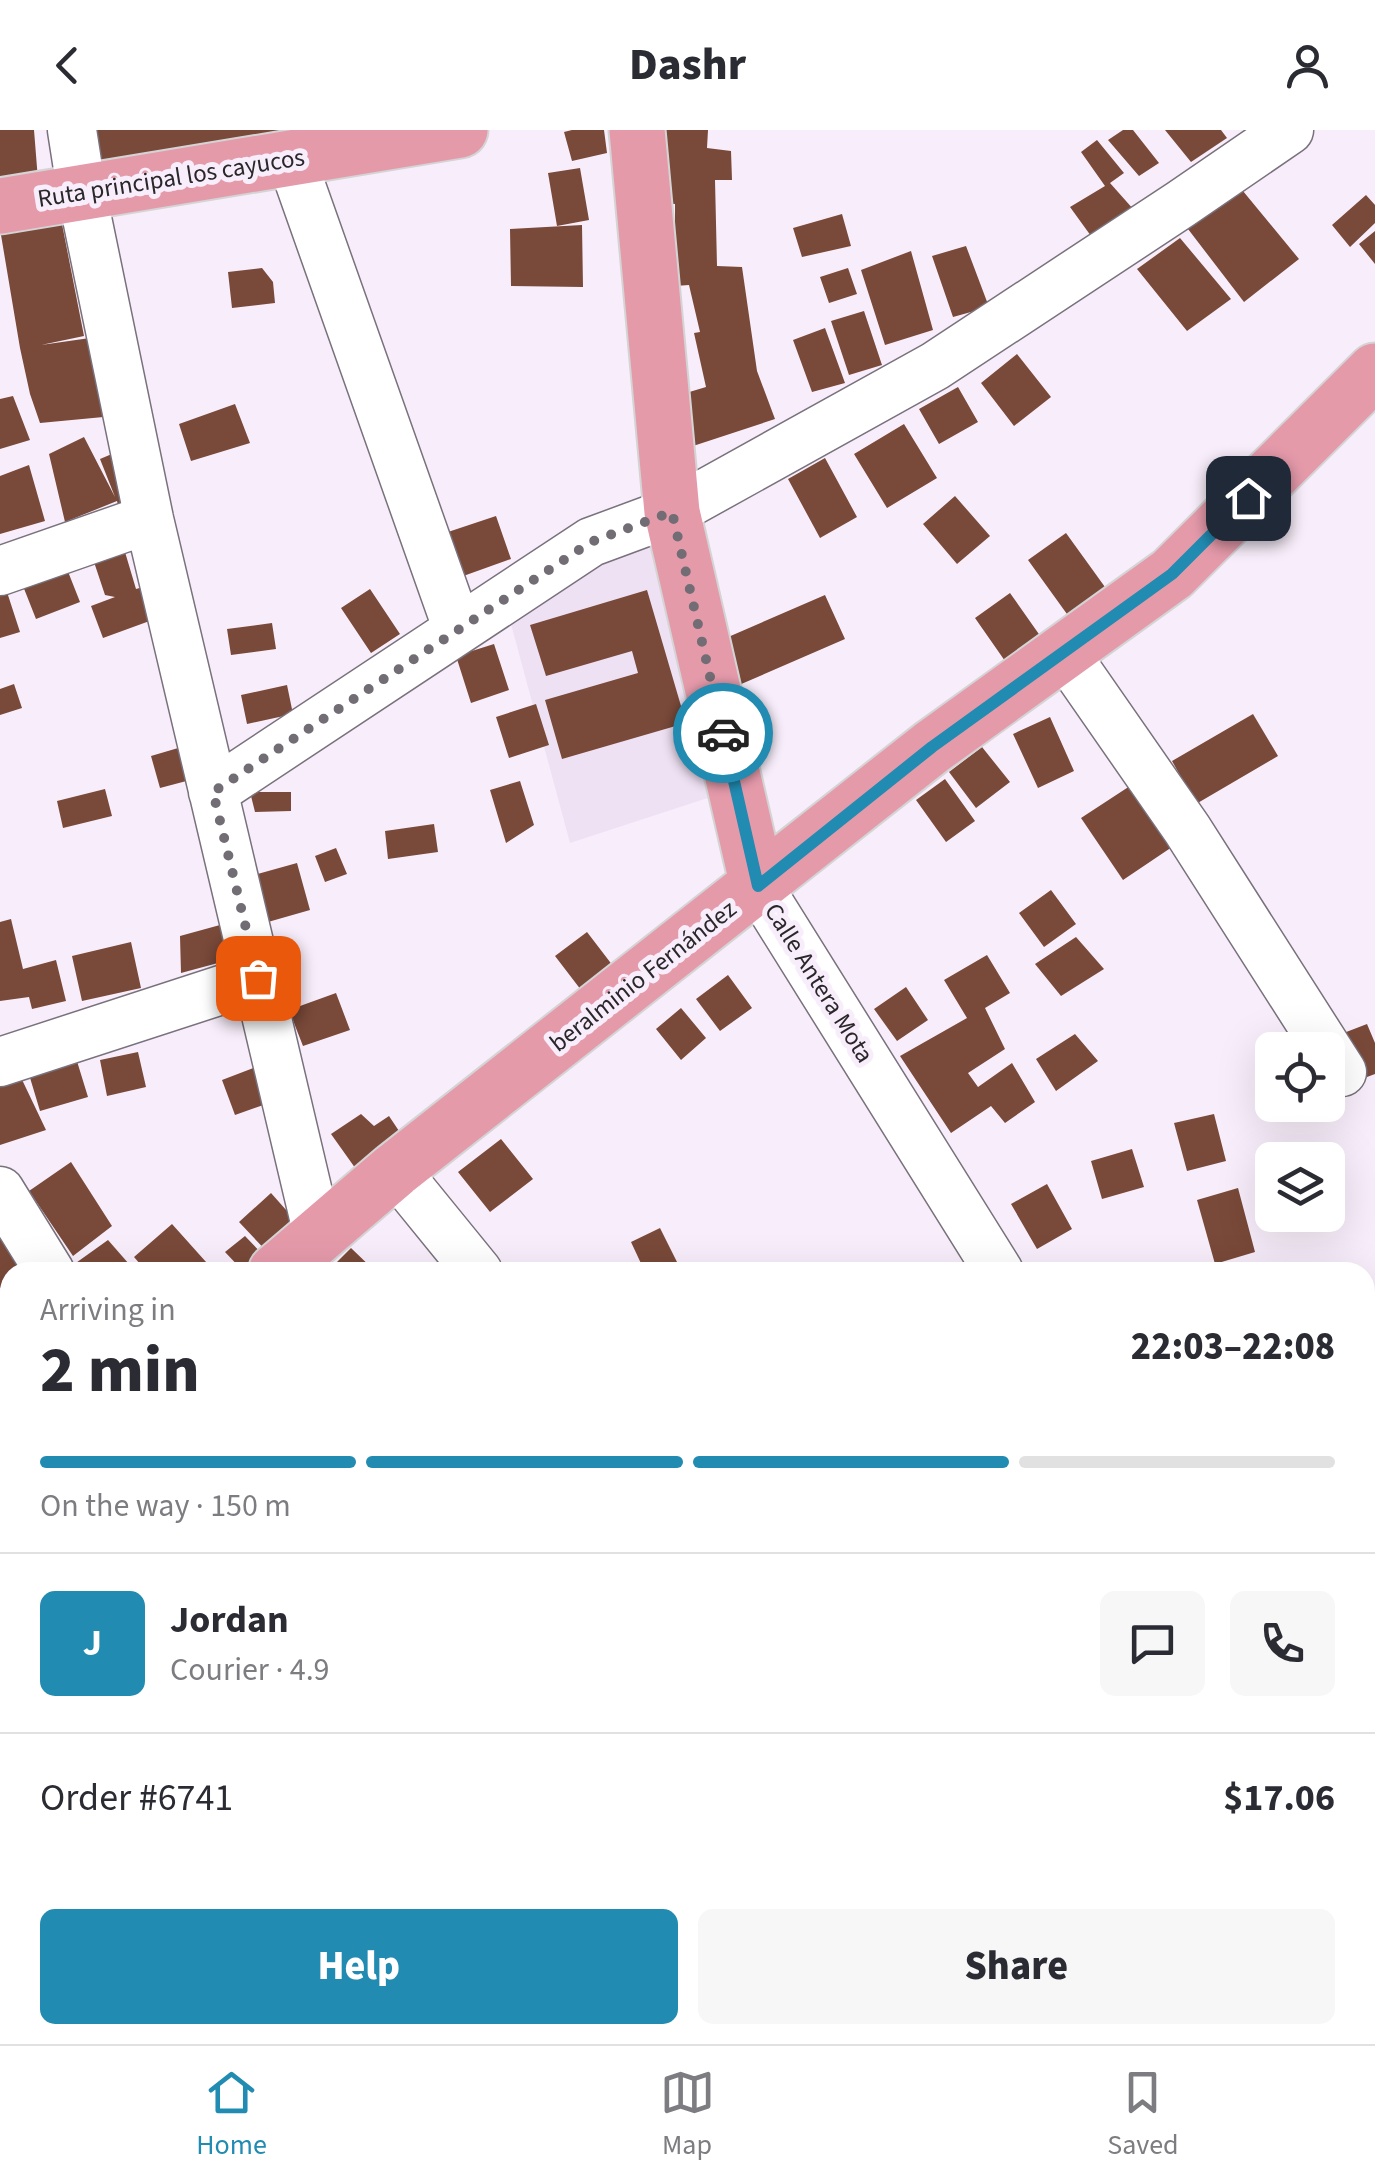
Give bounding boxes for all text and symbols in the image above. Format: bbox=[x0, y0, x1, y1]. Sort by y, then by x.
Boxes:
text: Dashr bbox=[629, 33, 746, 97]
icon: back bbox=[40, 38, 95, 93]
icon: person bbox=[1280, 38, 1335, 93]
street label: Ruta principal los cayucos bbox=[35, 139, 307, 217]
pin bbox=[1206, 456, 1291, 541]
icon: home bbox=[1221, 471, 1276, 526]
courier bbox=[673, 683, 773, 783]
icon: car bbox=[696, 706, 751, 761]
street label: beralminio Fernández bbox=[542, 891, 744, 1061]
street label: Calle Antera Mota bbox=[755, 896, 883, 1070]
pin bbox=[216, 936, 301, 1021]
icon: bag bbox=[231, 951, 286, 1006]
map controls bbox=[1255, 1032, 1345, 1232]
button: locate bbox=[1255, 1032, 1345, 1122]
button: layers bbox=[1255, 1142, 1345, 1232]
text: Arriving in bbox=[40, 1287, 176, 1333]
text: 22:03–22:08 bbox=[1131, 1320, 1335, 1374]
text: 2 min bbox=[40, 1324, 200, 1417]
text: On the way · 150 m bbox=[40, 1483, 291, 1529]
button: chat bbox=[1100, 1591, 1205, 1696]
button: phone bbox=[1230, 1591, 1335, 1696]
text: Jordan bbox=[170, 1593, 289, 1647]
text: J bbox=[83, 1616, 102, 1670]
text: Courier · 4.9 bbox=[170, 1647, 330, 1693]
text: Order #6741 bbox=[40, 1771, 233, 1825]
text: $17.06 bbox=[1223, 1771, 1335, 1825]
button: Help bbox=[40, 1909, 678, 2024]
button: Share bbox=[698, 1909, 1335, 2024]
tab: Home bbox=[196, 2065, 267, 2165]
tab: Map bbox=[660, 2065, 715, 2165]
tab: Saved bbox=[1107, 2065, 1179, 2165]

